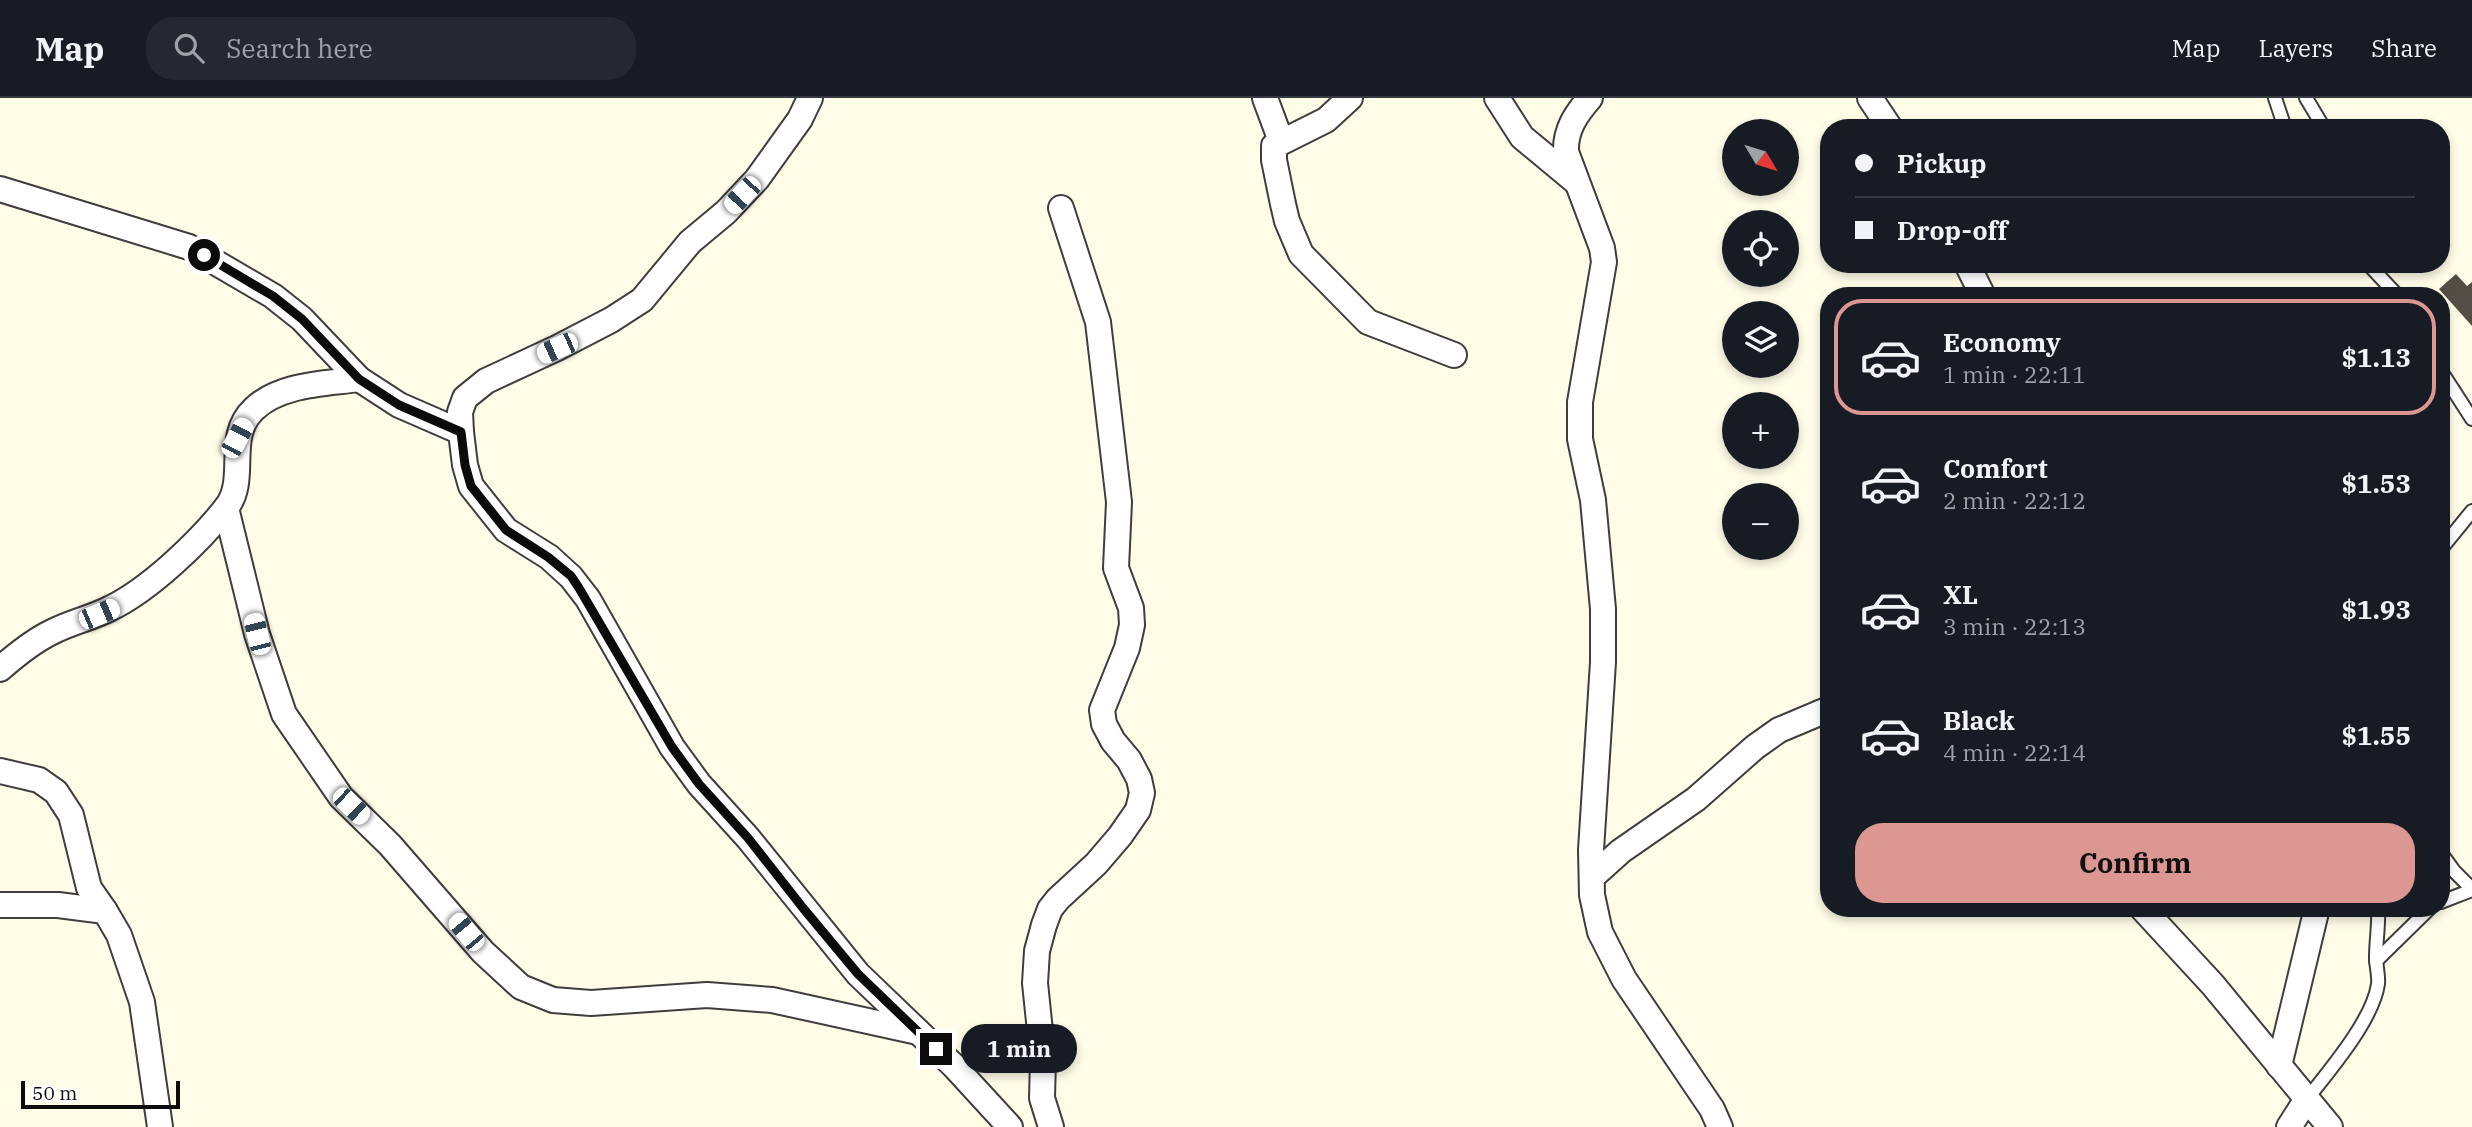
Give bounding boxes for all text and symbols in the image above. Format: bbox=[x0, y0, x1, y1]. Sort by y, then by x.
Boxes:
search box bbox=[146, 17, 636, 80]
text: Map bbox=[35, 27, 104, 70]
icon: search bbox=[170, 29, 208, 67]
text: Search here bbox=[226, 31, 373, 65]
text: Map bbox=[2172, 32, 2220, 64]
text: Layers bbox=[2258, 32, 2333, 64]
text: Share bbox=[2371, 32, 2437, 64]
north arrow bbox=[1722, 119, 1799, 196]
map controls bbox=[1722, 119, 1799, 560]
text: Pickup bbox=[1897, 146, 1987, 180]
car bbox=[720, 172, 765, 218]
button: locate bbox=[1722, 210, 1799, 287]
text: Drop-off bbox=[1897, 213, 2008, 247]
route start bbox=[188, 239, 220, 271]
button: layers bbox=[1722, 301, 1799, 378]
text: Economy bbox=[1943, 325, 2061, 359]
icon: car bbox=[1859, 326, 1922, 389]
car bbox=[534, 330, 581, 366]
text: $1.13 bbox=[2341, 340, 2411, 374]
text: 1 min · 22:11 bbox=[1943, 359, 2086, 389]
button: + bbox=[1722, 392, 1799, 469]
car bbox=[218, 415, 257, 461]
text: Comfort bbox=[1943, 451, 2048, 485]
icon: car bbox=[1859, 452, 1922, 515]
text: $1.53 bbox=[2341, 466, 2411, 500]
button: − bbox=[1722, 483, 1799, 560]
text: 2 min · 22:12 bbox=[1943, 485, 2086, 515]
text: XL bbox=[1943, 577, 1978, 611]
icon: car bbox=[1859, 578, 1922, 641]
text: $1.93 bbox=[2341, 592, 2411, 626]
car bbox=[76, 596, 123, 632]
car bbox=[242, 611, 273, 657]
text: 3 min · 22:13 bbox=[1943, 611, 2086, 641]
text: Black bbox=[1943, 703, 2015, 737]
icon: car bbox=[1859, 704, 1922, 767]
text: $1.55 bbox=[2341, 718, 2411, 752]
text: 4 min · 22:14 bbox=[1943, 737, 2086, 767]
car bbox=[329, 784, 374, 828]
button: Confirm bbox=[1855, 823, 2415, 903]
car bbox=[445, 909, 488, 955]
callout: 1 min bbox=[960, 1024, 1076, 1074]
route end bbox=[920, 1033, 952, 1065]
text: 1 min bbox=[987, 1033, 1051, 1063]
scale bar bbox=[21, 1078, 180, 1110]
text: 50 m bbox=[32, 1081, 77, 1105]

